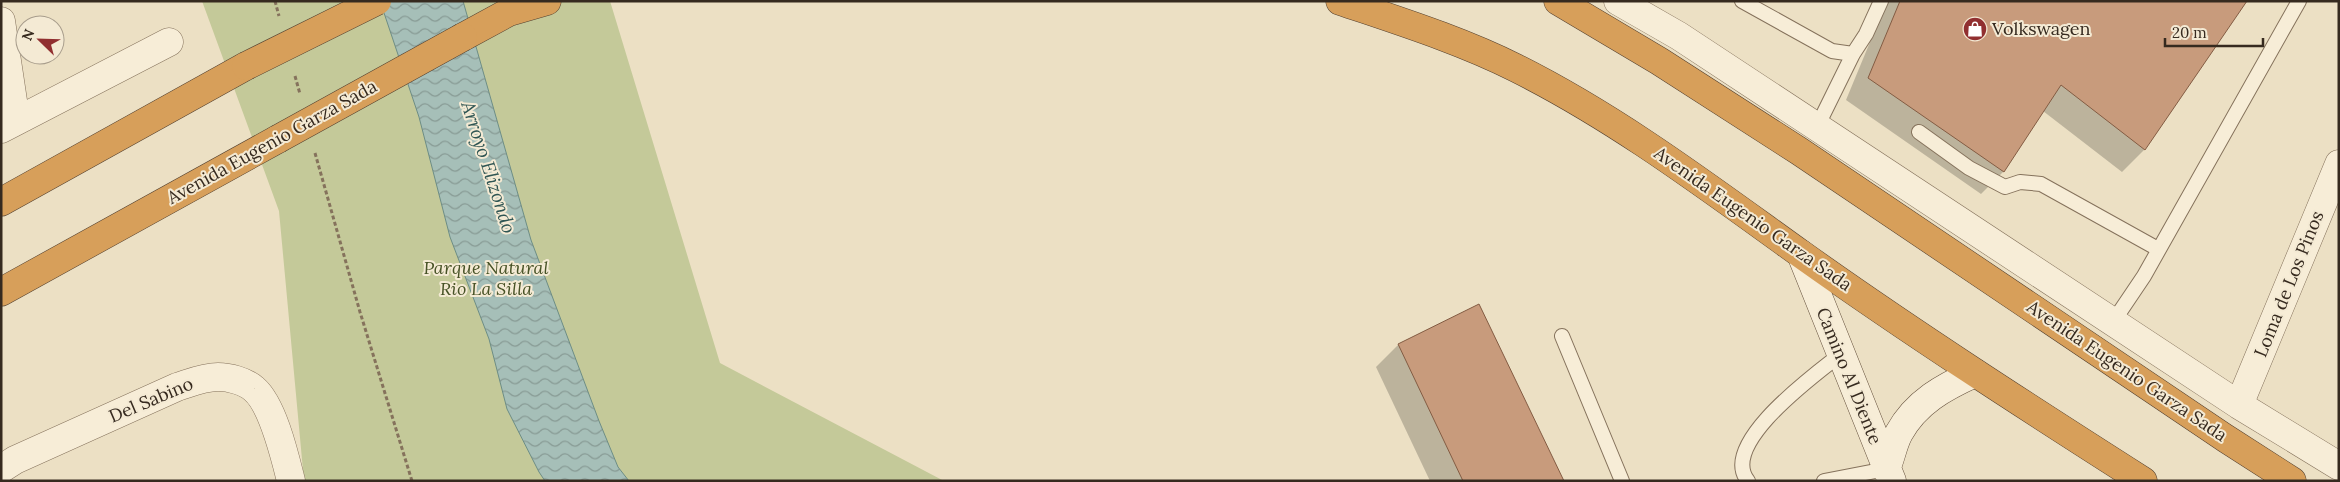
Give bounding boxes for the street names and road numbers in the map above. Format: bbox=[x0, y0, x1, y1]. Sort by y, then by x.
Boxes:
street label: Avenida Eugenio Garza Sada bbox=[162, 74, 381, 209]
street label: Avenida Eugenio Garza Sada bbox=[1649, 141, 1857, 296]
street label: Loma de Los Pinos bbox=[2249, 207, 2328, 360]
street label: Avenida Eugenio Garza Sada bbox=[2022, 294, 2232, 446]
street label: Camino Al Diente bbox=[1811, 304, 1888, 448]
street label: Del Sabino bbox=[105, 372, 196, 428]

